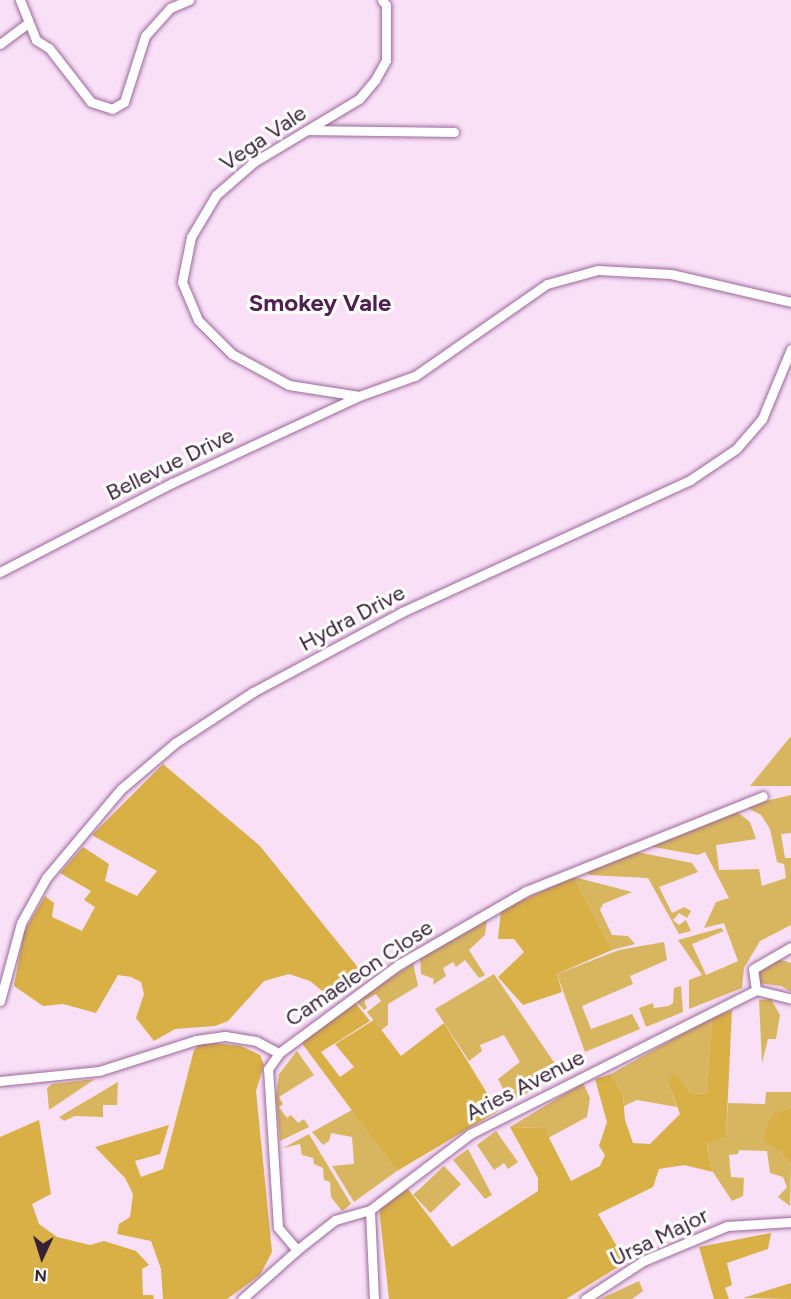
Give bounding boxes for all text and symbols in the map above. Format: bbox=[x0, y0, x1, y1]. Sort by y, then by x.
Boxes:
street label: Vega Vale bbox=[215, 100, 311, 176]
district label: Smokey Vale bbox=[249, 289, 391, 317]
street label: Bellevue Drive bbox=[102, 422, 238, 506]
street label: Hydra Drive bbox=[295, 579, 409, 657]
street label: Camaeleon Close bbox=[280, 914, 438, 1032]
street label: Aries Avenue bbox=[461, 1044, 589, 1126]
street label: Ursa Major bbox=[606, 1202, 712, 1272]
north arrow bbox=[12, 1227, 72, 1287]
text: N bbox=[34, 1266, 48, 1285]

